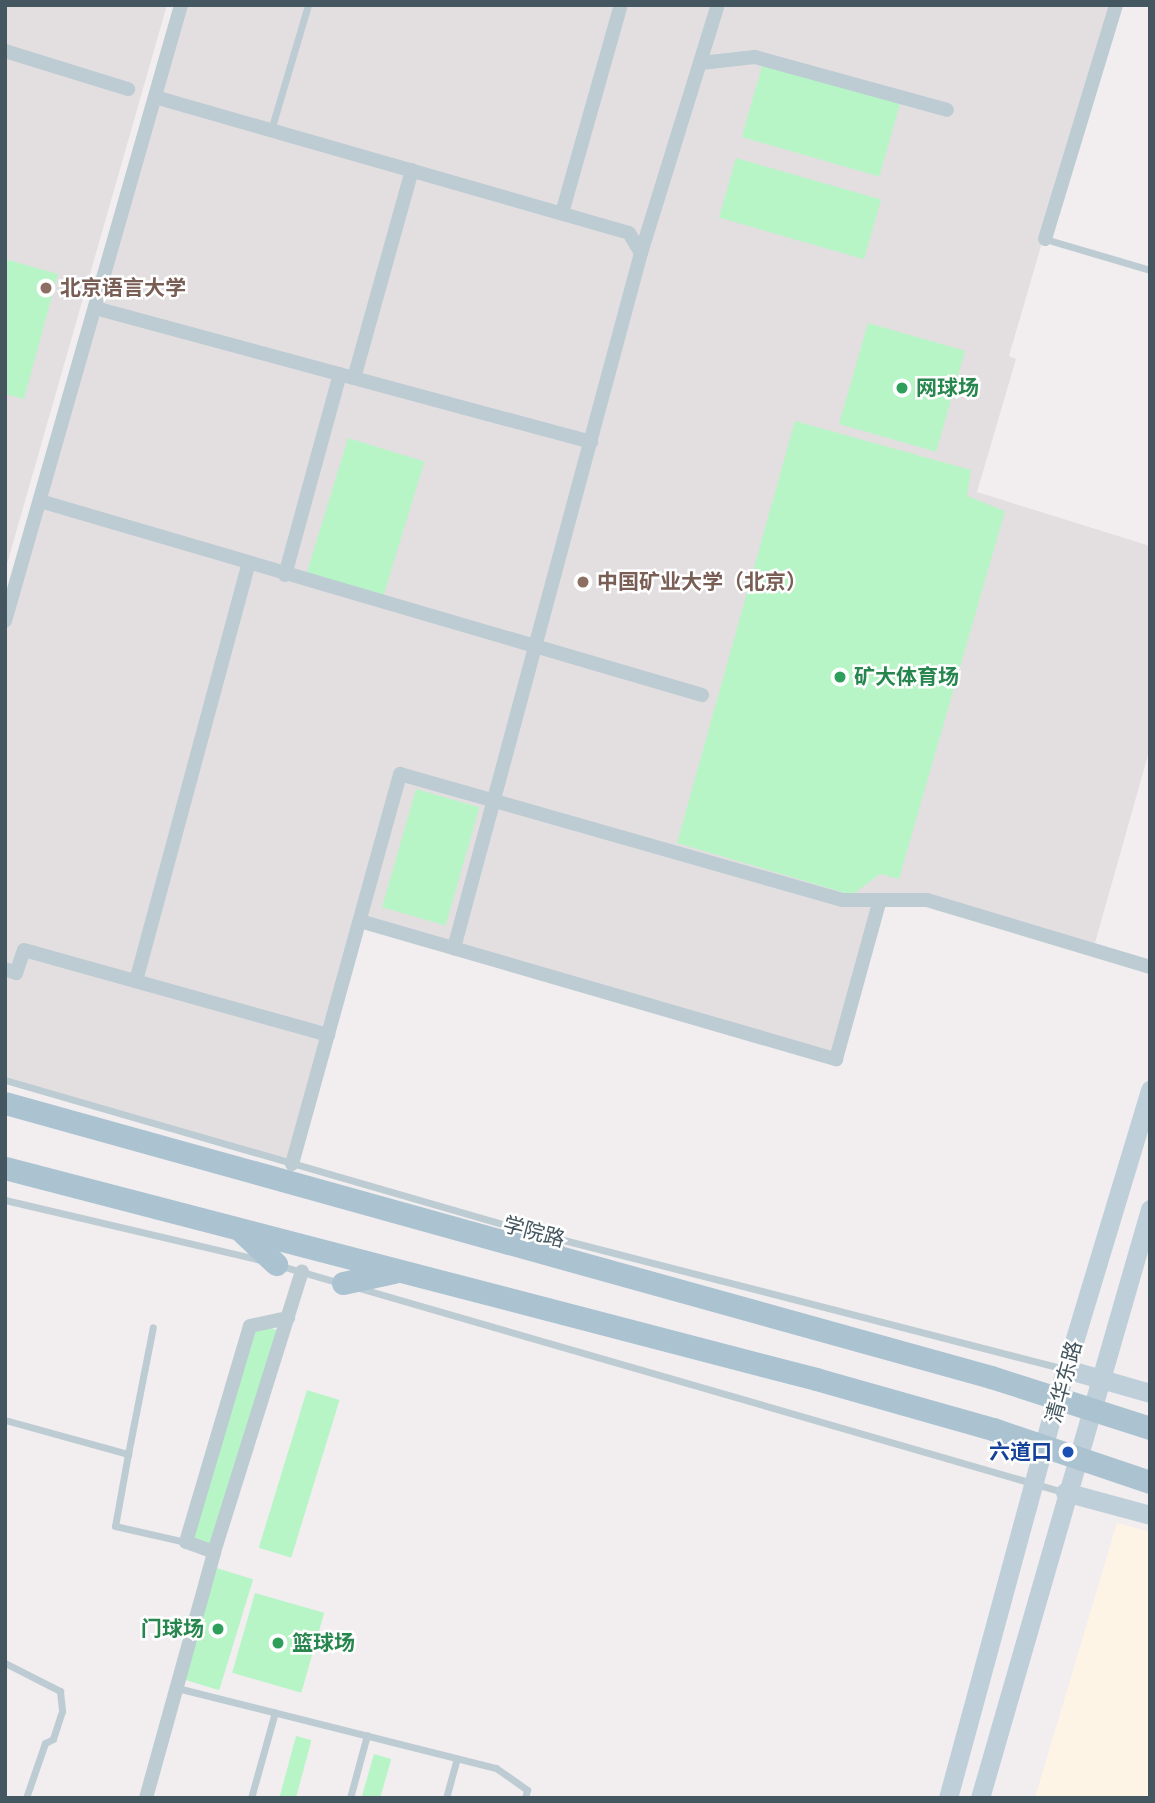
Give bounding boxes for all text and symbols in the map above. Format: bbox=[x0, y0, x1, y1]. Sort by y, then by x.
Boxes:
place label: 北京语言大学 bbox=[60, 275, 186, 301]
marker: 北京语言大学 bbox=[38, 280, 54, 296]
place label: 网球场 bbox=[916, 375, 979, 401]
marker: 网球场 bbox=[894, 380, 910, 396]
place label: 中国矿业大学（北京） bbox=[597, 569, 807, 595]
marker: 中国矿业大学（北京） bbox=[575, 574, 591, 590]
place label: 矿大体育场 bbox=[854, 664, 959, 690]
marker: 矿大体育场 bbox=[832, 669, 848, 685]
street label: 学院路 bbox=[500, 1212, 568, 1252]
street label: 清华东路 bbox=[1041, 1338, 1087, 1426]
place label: 六道口 bbox=[989, 1439, 1052, 1465]
marker: 六道口 bbox=[1058, 1442, 1078, 1462]
place label: 门球场 bbox=[141, 1616, 204, 1642]
marker: 门球场 bbox=[210, 1621, 226, 1637]
place label: 篮球场 bbox=[292, 1630, 355, 1656]
marker: 篮球场 bbox=[270, 1635, 286, 1651]

